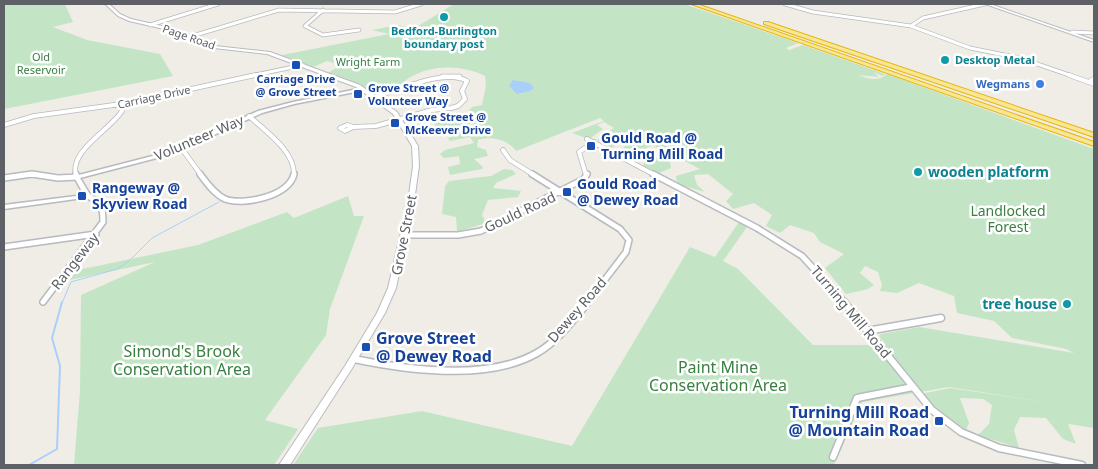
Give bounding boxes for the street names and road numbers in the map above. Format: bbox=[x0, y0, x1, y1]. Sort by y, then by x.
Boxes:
street label: Page Road bbox=[161, 20, 218, 53]
street label: Carriage Drive bbox=[116, 81, 192, 112]
street label: Volunteer Way bbox=[151, 110, 247, 165]
street label: Gould Road bbox=[481, 187, 559, 236]
street label: Grove Street bbox=[386, 193, 421, 277]
street label: Rangeway bbox=[46, 228, 103, 293]
street label: Turning Mill Road bbox=[807, 261, 896, 362]
street label: Dewey Road bbox=[543, 273, 610, 346]

